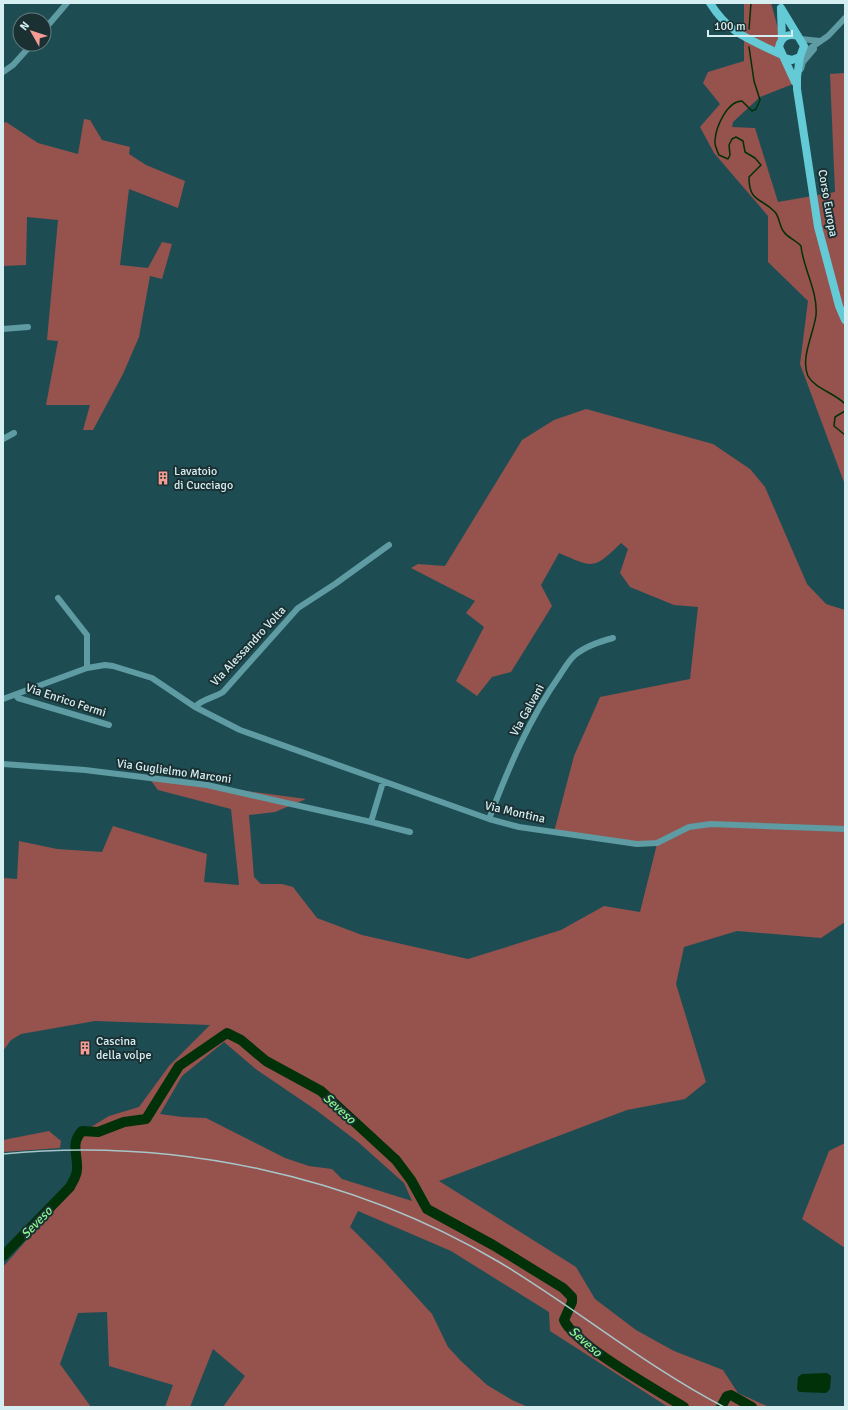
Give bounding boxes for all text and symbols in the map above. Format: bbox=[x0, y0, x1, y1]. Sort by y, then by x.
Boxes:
north arrow bbox=[12, 12, 52, 52]
scale bar bbox=[708, 12, 792, 38]
text: N bbox=[17, 19, 32, 33]
text: 100 m bbox=[714, 19, 746, 34]
street label: Corso Europa bbox=[814, 168, 841, 238]
place label: Lavatoio di Cucciago bbox=[174, 464, 233, 493]
building icon: Lavatoio di Cucciago bbox=[155, 470, 171, 486]
street label: Via Alessandro Volta bbox=[207, 603, 289, 690]
street label: Via Enrico Fermi bbox=[24, 680, 108, 721]
street label: Via Galvani bbox=[507, 682, 548, 739]
street label: Via Guglielmo Marconi bbox=[116, 756, 232, 787]
street label: Via Montina bbox=[483, 798, 547, 827]
place label: Cascina della volpe bbox=[96, 1034, 151, 1063]
building icon: Cascina della volpe bbox=[77, 1040, 93, 1056]
water label: Seveso bbox=[320, 1090, 360, 1128]
water label: Seveso bbox=[18, 1202, 57, 1242]
water label: Seveso bbox=[566, 1323, 606, 1361]

